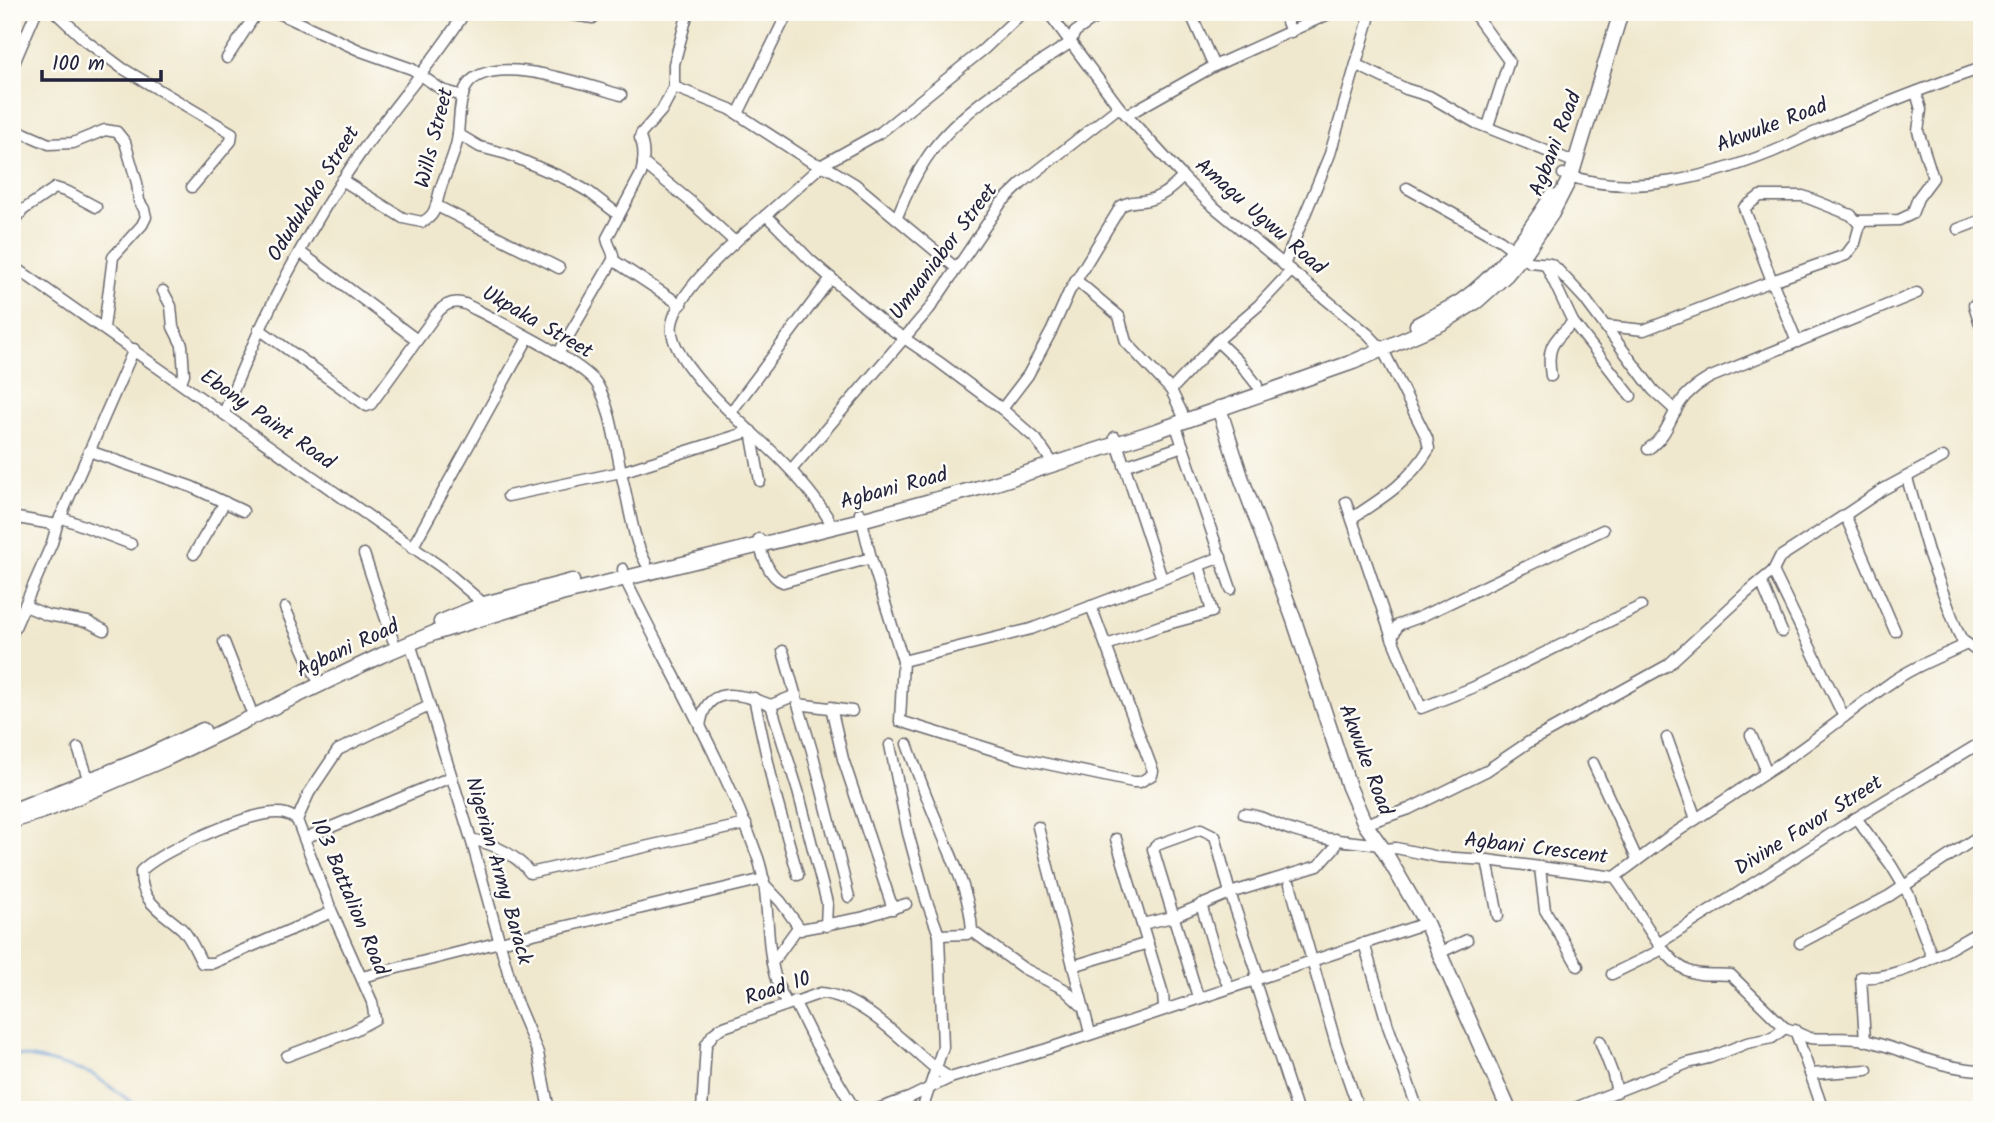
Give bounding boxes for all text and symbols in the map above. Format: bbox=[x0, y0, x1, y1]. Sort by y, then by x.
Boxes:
scale bar bbox=[42, 38, 161, 82]
text: 100 m bbox=[52, 48, 105, 81]
street label: Wills Street bbox=[407, 84, 464, 192]
street label: Agbani Road bbox=[1521, 86, 1591, 201]
street label: Akwuke Road bbox=[1712, 90, 1833, 162]
street label: Odudukoko Street bbox=[259, 119, 369, 268]
street label: Amagu Ugwu Road bbox=[1187, 150, 1334, 284]
street label: Umuaniabor Street bbox=[881, 176, 1007, 328]
street label: Ukpaka Street bbox=[475, 278, 600, 369]
street label: Ebony Paint Road bbox=[193, 361, 342, 479]
street label: Agbani Road bbox=[836, 459, 952, 519]
street label: Agbani Road bbox=[291, 611, 405, 687]
street label: Akwuke Road bbox=[1329, 700, 1401, 821]
street label: Divine Favor Street bbox=[1728, 767, 1890, 885]
street label: Nigerian Army Barack bbox=[455, 773, 541, 969]
street label: 103 Battalion Road bbox=[301, 813, 397, 981]
street label: Agbani Crescent bbox=[1462, 824, 1610, 874]
street label: Road 10 bbox=[741, 963, 815, 1015]

